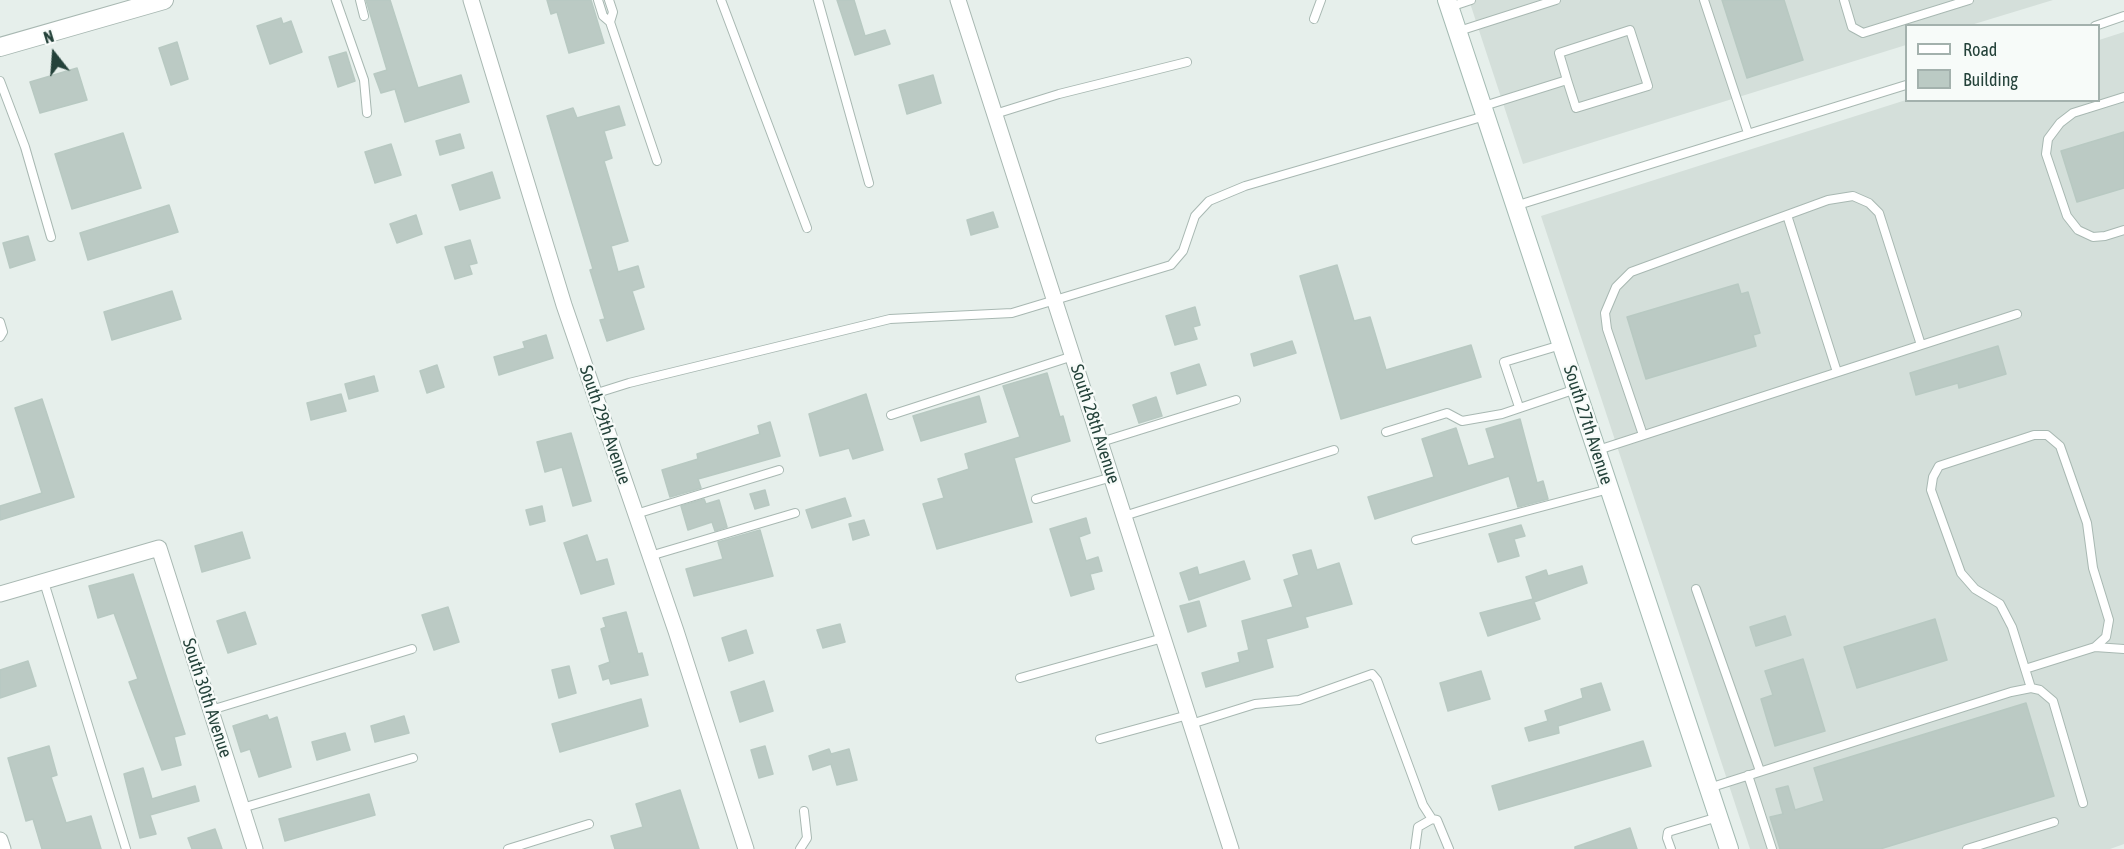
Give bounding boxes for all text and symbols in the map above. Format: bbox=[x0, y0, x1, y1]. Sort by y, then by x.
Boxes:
north arrow bbox=[24, 24, 84, 84]
legend bbox=[1905, 24, 2100, 102]
text: N bbox=[42, 27, 56, 47]
text: Road bbox=[1963, 39, 1997, 60]
text: Building bbox=[1963, 69, 2018, 90]
street label: South 28th Avenue bbox=[1066, 362, 1124, 486]
street label: South 29th Avenue bbox=[575, 363, 635, 487]
street label: South 27th Avenue bbox=[1559, 363, 1617, 487]
street label: South 30th Avenue bbox=[178, 636, 236, 760]

